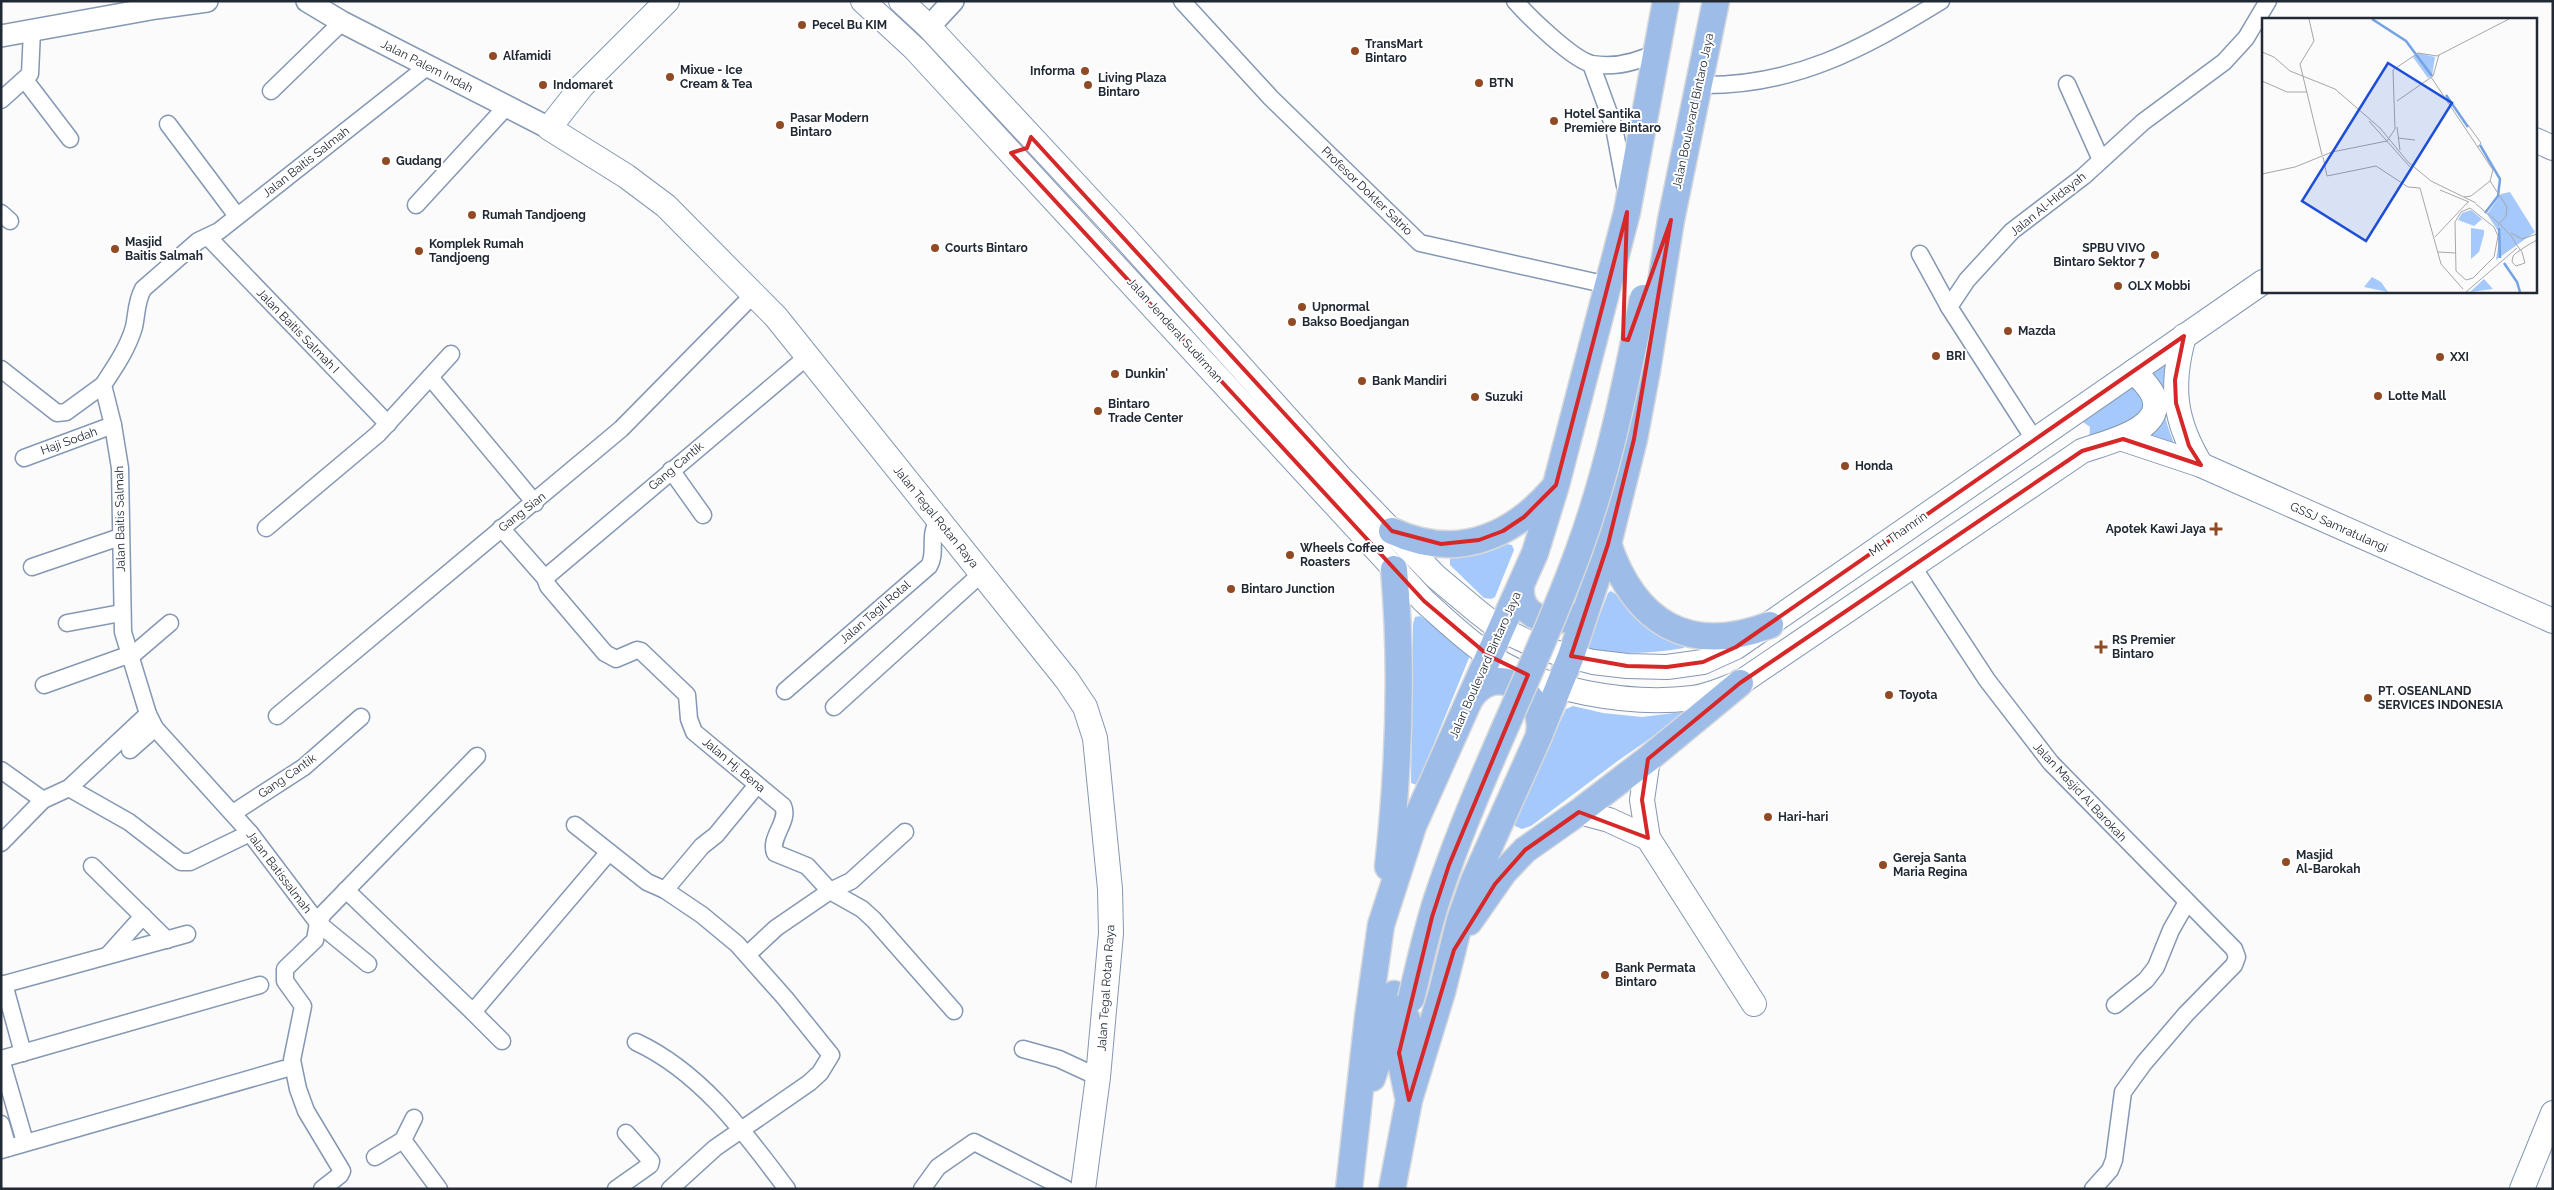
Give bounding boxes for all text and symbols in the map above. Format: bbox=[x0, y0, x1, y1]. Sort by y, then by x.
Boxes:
place label: Pecel Bu KIM bbox=[812, 18, 887, 32]
inset map bbox=[2262, 18, 2536, 292]
marker: Pecel Bu KIM bbox=[796, 19, 808, 31]
street label: Jalan Boulevard Bintaro Jaya bbox=[1670, 32, 1716, 190]
street label: Jalan Palem Indah bbox=[379, 37, 475, 95]
place label: TransMart Bintaro bbox=[1365, 37, 1423, 65]
marker: TransMart Bintaro bbox=[1349, 45, 1361, 57]
place label: Alfamidi bbox=[503, 49, 551, 63]
marker: Alfamidi bbox=[487, 50, 499, 62]
place label: Mixue - Ice Cream & Tea bbox=[680, 63, 752, 91]
place label: Informa bbox=[1030, 64, 1075, 78]
marker: Informa bbox=[1079, 65, 1091, 77]
marker: Mixue - Ice Cream & Tea bbox=[664, 71, 676, 83]
place label: Living Plaza Bintaro bbox=[1098, 71, 1167, 99]
place label: BTN bbox=[1489, 76, 1514, 90]
marker: BTN bbox=[1473, 77, 1485, 89]
place label: Indomaret bbox=[553, 78, 613, 92]
marker: Indomaret bbox=[537, 79, 549, 91]
marker: Living Plaza Bintaro bbox=[1082, 79, 1094, 91]
place label: Hotel Santika Premiere Bintaro bbox=[1564, 107, 1661, 135]
place label: Pasar Modern Bintaro bbox=[790, 111, 869, 139]
marker: Hotel Santika Premiere Bintaro bbox=[1548, 115, 1560, 127]
marker: Pasar Modern Bintaro bbox=[774, 119, 786, 131]
street label: Jalan Baitis Salmah bbox=[260, 124, 352, 200]
street label: Profesor Dokter Satrio bbox=[1319, 144, 1415, 238]
place label: Gudang bbox=[396, 154, 442, 168]
marker: Gudang bbox=[380, 155, 392, 167]
street label: Jalan Al-Hidayah bbox=[2007, 169, 2089, 239]
place label: Rumah Tandjoeng bbox=[482, 208, 586, 222]
marker: Rumah Tandjoeng bbox=[466, 209, 478, 221]
place label: Masjid Baitis Salmah bbox=[125, 235, 203, 263]
place label: Komplek Rumah Tandjoeng bbox=[429, 237, 524, 265]
place label: Courts Bintaro bbox=[945, 241, 1028, 255]
place label: SPBU VIVO Bintaro Sektor 7 bbox=[2053, 241, 2145, 269]
marker: Courts Bintaro bbox=[929, 242, 941, 254]
marker: Masjid Baitis Salmah bbox=[109, 243, 121, 255]
marker: Komplek Rumah Tandjoeng bbox=[413, 245, 425, 257]
marker: SPBU VIVO Bintaro Sektor 7 bbox=[2149, 249, 2161, 261]
street label: Jalan Jenderal Sudirman bbox=[1124, 275, 1226, 385]
place label: OLX Mobbi bbox=[2128, 279, 2190, 293]
marker: OLX Mobbi bbox=[2112, 280, 2124, 292]
street label: Jalan Baitis Salmah I bbox=[254, 286, 342, 376]
place label: Upnormal bbox=[1312, 300, 1370, 314]
marker: Upnormal bbox=[1296, 301, 1308, 313]
place label: Bakso Boedjangan bbox=[1302, 315, 1409, 329]
marker: Bakso Boedjangan bbox=[1286, 316, 1298, 328]
place label: Mazda bbox=[2018, 324, 2056, 338]
marker: Mazda bbox=[2002, 325, 2014, 337]
place label: BRI bbox=[1946, 349, 1966, 363]
marker: BRI bbox=[1930, 350, 1942, 362]
place label: XXI bbox=[2449, 350, 2469, 364]
marker: XXI bbox=[2434, 351, 2446, 363]
place label: Dunkin' bbox=[1125, 367, 1168, 381]
marker: Dunkin' bbox=[1109, 368, 1121, 380]
place label: Bank Mandiri bbox=[1372, 374, 1447, 388]
marker: Bank Mandiri bbox=[1356, 375, 1368, 387]
place label: Lotte Mall bbox=[2388, 389, 2446, 403]
place label: Suzuki bbox=[1485, 390, 1523, 404]
marker: Lotte Mall bbox=[2372, 390, 2384, 402]
marker: Suzuki bbox=[1469, 391, 1481, 403]
place label: Bintaro Trade Center bbox=[1108, 397, 1183, 425]
marker: Bintaro Trade Center bbox=[1092, 405, 1104, 417]
street label: Haji Sodah bbox=[39, 424, 99, 458]
street label: Gang Cantik bbox=[646, 439, 707, 493]
place label: Honda bbox=[1855, 459, 1893, 473]
marker: Honda bbox=[1839, 460, 1851, 472]
street label: Jalan Tegal Rotan Raya bbox=[891, 463, 981, 571]
street label: Jalan Baitis Salmah bbox=[112, 466, 128, 572]
street label: Gang Sian bbox=[496, 489, 548, 535]
street label: GSSJ Samratulangi bbox=[2288, 499, 2390, 555]
street label: MH Thamrin bbox=[1866, 509, 1930, 559]
place label: Apotek Kawi Jaya bbox=[2106, 522, 2206, 536]
marker: Apotek Kawi Jaya bbox=[2210, 523, 2222, 535]
place label: Wheels Coffee Roasters bbox=[1300, 541, 1384, 569]
marker: Wheels Coffee Roasters bbox=[1284, 549, 1296, 561]
street label: Jalan Tagil Rotal bbox=[837, 577, 914, 646]
place label: Bintaro Junction bbox=[1241, 582, 1335, 596]
marker: Bintaro Junction bbox=[1225, 583, 1237, 595]
street label: Jalan Boulevard Bintaro Jaya bbox=[1446, 590, 1524, 740]
place label: RS Premier Bintaro bbox=[2112, 633, 2176, 661]
marker: RS Premier Bintaro bbox=[2094, 640, 2108, 654]
place label: PT. OSEANLAND SERVICES INDONESIA bbox=[2378, 684, 2504, 712]
place label: Toyota bbox=[1899, 688, 1937, 702]
marker: Toyota bbox=[1883, 689, 1895, 701]
marker: PT. OSEANLAND SERVICES INDONESIA bbox=[2362, 692, 2374, 704]
street label: Jalan Hj. Bena bbox=[700, 735, 768, 795]
street label: Jalan Masjid Al Barokah bbox=[2031, 740, 2129, 844]
street label: Gang Cantik bbox=[255, 751, 319, 801]
place label: Hari-hari bbox=[1778, 810, 1828, 824]
marker: Hari-hari bbox=[1762, 811, 1774, 823]
street label: Jalan Batissalmah bbox=[244, 828, 314, 916]
place label: Masjid Al-Barokah bbox=[2296, 848, 2360, 876]
place label: Gereja Santa Maria Regina bbox=[1893, 851, 1968, 879]
marker: Masjid Al-Barokah bbox=[2280, 856, 2292, 868]
marker: Gereja Santa Maria Regina bbox=[1877, 859, 1889, 871]
street label: Jalan Tegal Rotan Raya bbox=[1095, 924, 1117, 1052]
place label: Bank Permata Bintaro bbox=[1615, 961, 1696, 989]
marker: Bank Permata Bintaro bbox=[1599, 969, 1611, 981]

